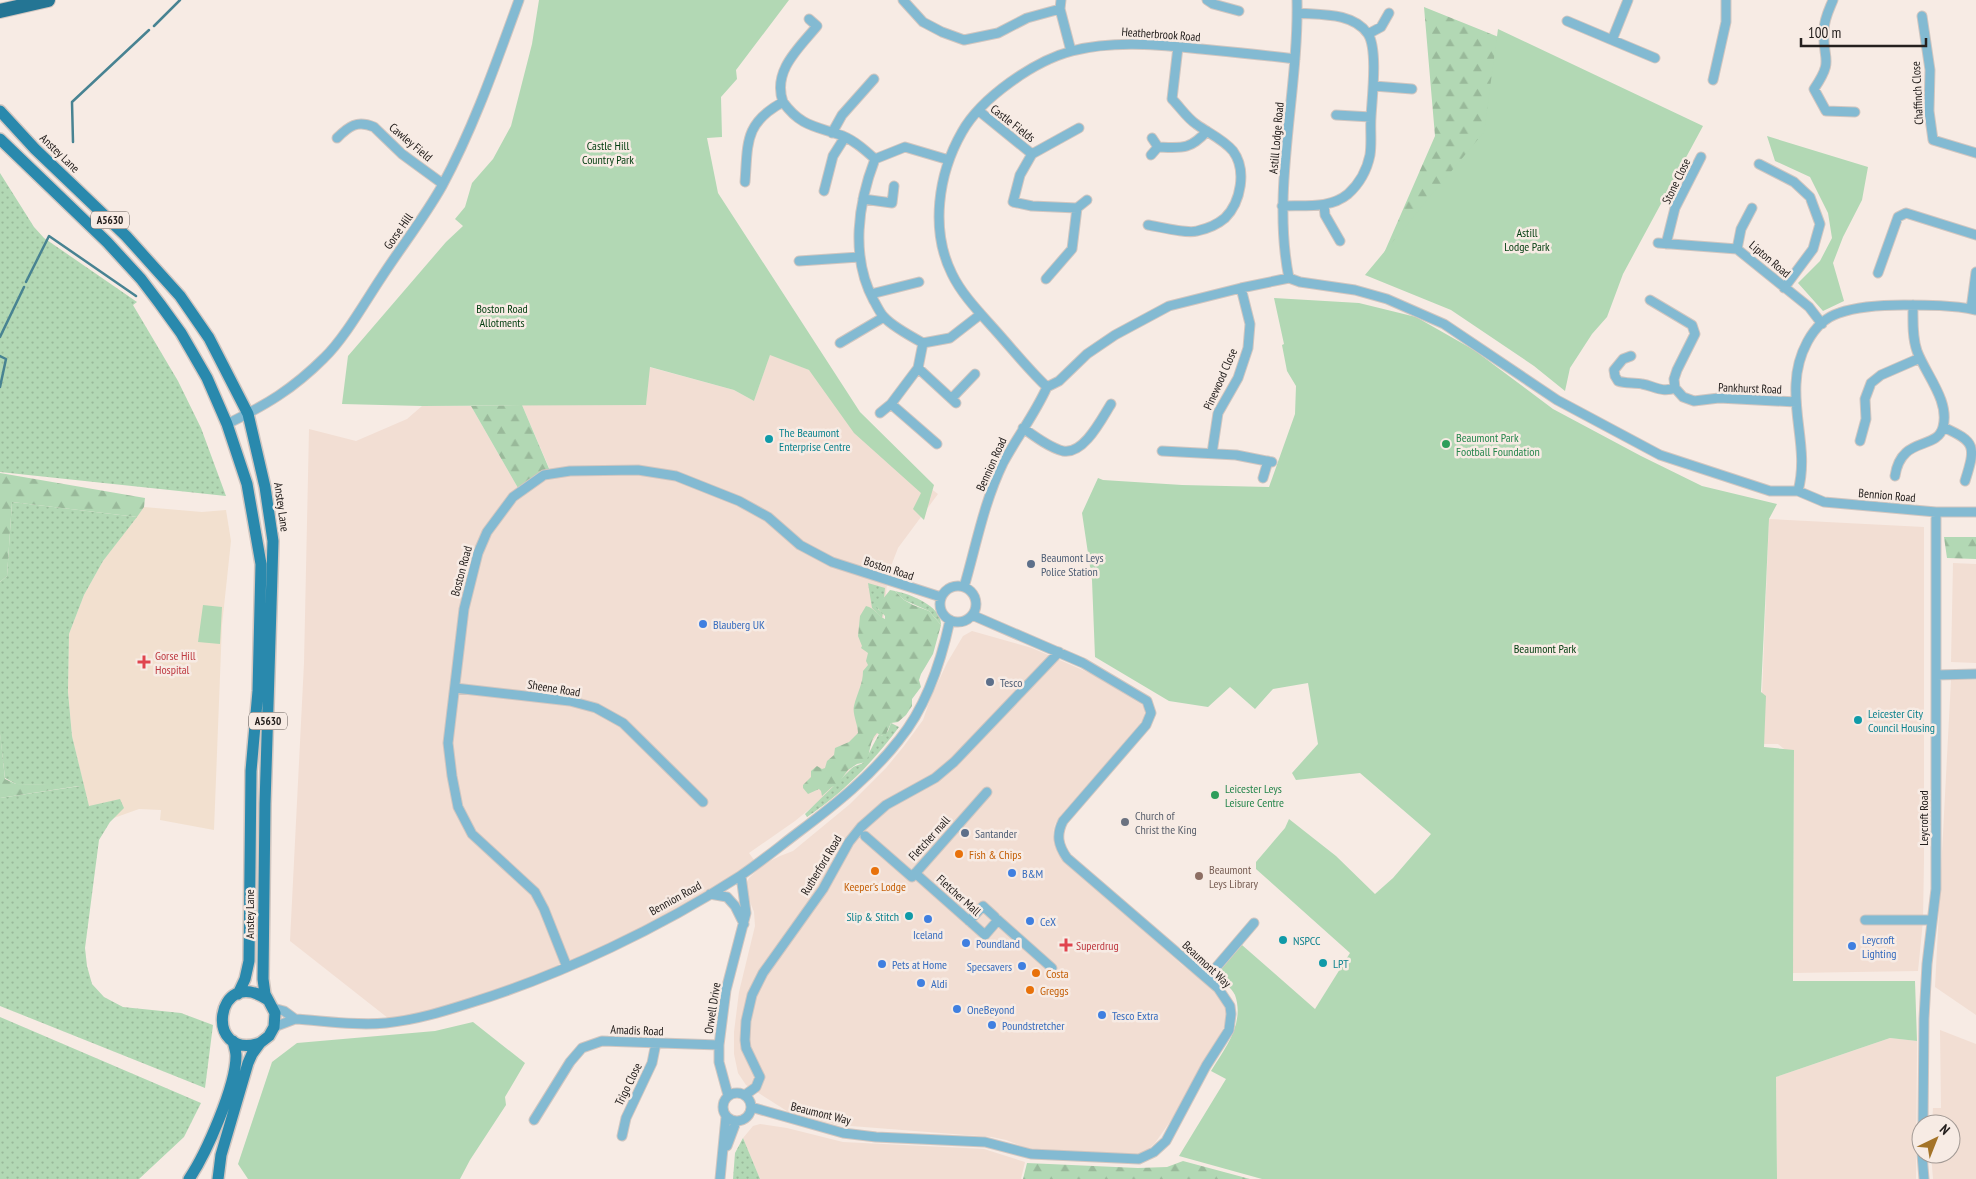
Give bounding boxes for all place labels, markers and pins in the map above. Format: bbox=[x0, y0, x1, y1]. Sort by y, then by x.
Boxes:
place label: The Beaumont Enterprise Centre bbox=[779, 425, 851, 454]
place label: Beaumont Park Football Foundation bbox=[1456, 430, 1540, 459]
marker: The Beaumont Enterprise Centre bbox=[763, 433, 775, 445]
marker: Beaumont Park Football Foundation bbox=[1440, 438, 1452, 450]
place label: Beaumont Leys Police Station bbox=[1041, 550, 1104, 579]
marker: Beaumont Leys Police Station bbox=[1025, 558, 1037, 570]
place label: Blauberg UK bbox=[713, 617, 765, 632]
marker: Blauberg UK bbox=[697, 618, 709, 630]
place label: Gorse Hill Hospital bbox=[155, 648, 196, 677]
marker: Gorse Hill Hospital bbox=[137, 655, 151, 669]
place label: Tesco bbox=[1000, 675, 1022, 690]
marker: Tesco bbox=[984, 676, 996, 688]
place label: Leicester City Council Housing bbox=[1868, 706, 1935, 735]
marker: Leicester City Council Housing bbox=[1852, 714, 1864, 726]
place label: Leicester Leys Leisure Centre bbox=[1225, 781, 1284, 810]
marker: Leicester Leys Leisure Centre bbox=[1209, 789, 1221, 801]
place label: Church of Christ the King bbox=[1135, 808, 1197, 837]
marker: Church of Christ the King bbox=[1119, 816, 1131, 828]
place label: Santander bbox=[975, 826, 1018, 841]
marker: Santander bbox=[959, 827, 971, 839]
place label: Fish & Chips bbox=[969, 847, 1022, 862]
marker: Fish & Chips bbox=[953, 848, 965, 860]
place label: Beaumont Leys Library bbox=[1209, 862, 1258, 891]
marker: Keeper's Lodge bbox=[869, 865, 881, 877]
place label: B&M bbox=[1022, 866, 1043, 881]
marker: B&M bbox=[1006, 867, 1018, 879]
marker: Beaumont Leys Library bbox=[1193, 870, 1205, 882]
place label: Keeper's Lodge bbox=[844, 879, 906, 894]
place label: Slip & Stitch bbox=[846, 909, 899, 924]
marker: Slip & Stitch bbox=[903, 910, 915, 922]
marker: Iceland bbox=[922, 913, 934, 925]
place label: CeX bbox=[1040, 914, 1056, 929]
marker: CeX bbox=[1024, 915, 1036, 927]
place label: Iceland bbox=[913, 927, 943, 942]
place label: Leycroft Lighting bbox=[1862, 932, 1896, 961]
place label: NSPCC bbox=[1293, 933, 1321, 948]
marker: NSPCC bbox=[1277, 934, 1289, 946]
place label: Poundland bbox=[976, 936, 1020, 951]
marker: Poundland bbox=[960, 937, 972, 949]
place label: Superdrug bbox=[1076, 938, 1119, 953]
marker: Superdrug bbox=[1060, 939, 1072, 951]
marker: Leycroft Lighting bbox=[1846, 940, 1858, 952]
place label: LPT bbox=[1333, 956, 1349, 971]
place label: Pets at Home bbox=[892, 957, 947, 972]
marker: LPT bbox=[1317, 957, 1329, 969]
marker: Pets at Home bbox=[876, 958, 888, 970]
place label: Specsavers bbox=[967, 959, 1012, 974]
marker: Specsavers bbox=[1016, 960, 1028, 972]
place label: Costa bbox=[1046, 966, 1069, 981]
marker: Costa bbox=[1030, 967, 1042, 979]
place label: Aldi bbox=[931, 976, 947, 991]
marker: Aldi bbox=[915, 977, 927, 989]
place label: Greggs bbox=[1040, 983, 1068, 998]
marker: Greggs bbox=[1024, 984, 1036, 996]
place label: OneBeyond bbox=[967, 1002, 1014, 1017]
marker: OneBeyond bbox=[951, 1003, 963, 1015]
place label: Tesco Extra bbox=[1112, 1008, 1159, 1023]
marker: Tesco Extra bbox=[1096, 1009, 1108, 1021]
place label: Poundstretcher bbox=[1002, 1018, 1065, 1033]
marker: Poundstretcher bbox=[986, 1019, 998, 1031]

